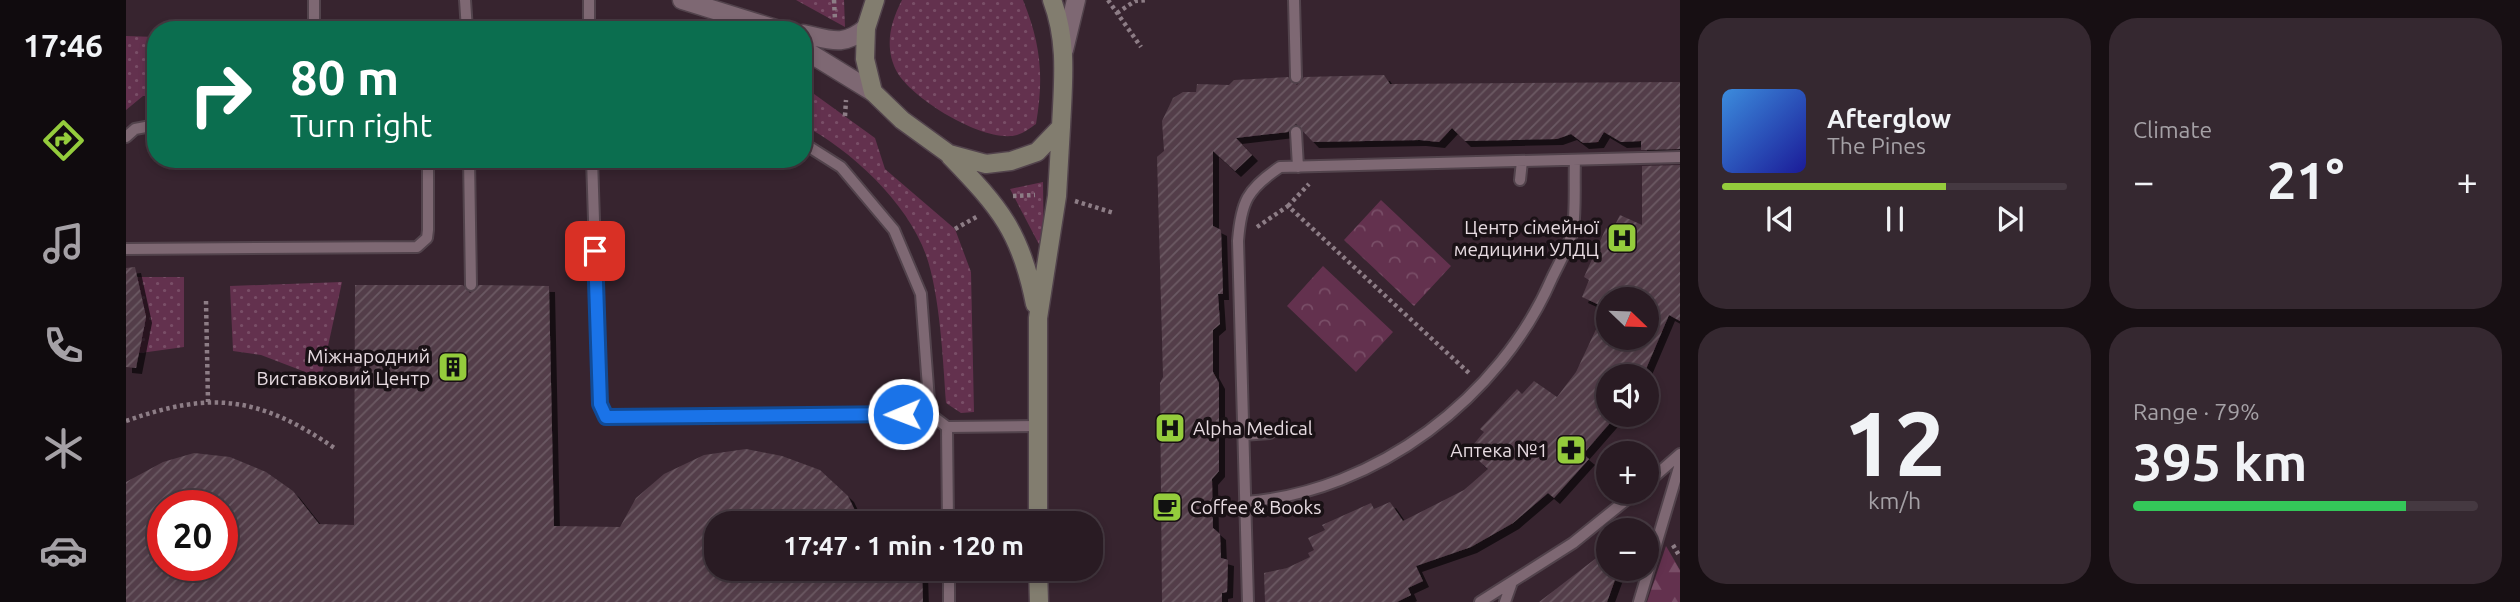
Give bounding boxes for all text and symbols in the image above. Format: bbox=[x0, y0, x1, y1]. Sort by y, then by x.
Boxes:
text: 17:46 bbox=[23, 27, 103, 63]
icon: right bbox=[175, 49, 266, 140]
text: 80 m bbox=[290, 49, 399, 104]
text: Afterglow bbox=[1827, 104, 1951, 133]
text: Turn right bbox=[290, 107, 432, 143]
icon: directions bbox=[39, 116, 88, 165]
text: Climate bbox=[2133, 117, 2212, 142]
text: The Pines bbox=[1827, 133, 1926, 158]
text: 21° bbox=[2267, 151, 2344, 209]
text: − bbox=[2133, 160, 2154, 202]
text: + bbox=[2457, 160, 2478, 202]
icon: previous bbox=[1761, 200, 1799, 238]
icon: pause bbox=[1876, 200, 1914, 238]
icon: next bbox=[1991, 200, 2029, 238]
place label: Центр сімейної медицини УЛДЦ bbox=[1454, 216, 1599, 260]
icon: music bbox=[39, 219, 88, 268]
pin bbox=[565, 221, 625, 281]
hospital icon: Центр сімейної медицини УЛДЦ bbox=[1605, 221, 1639, 255]
icon: arrive bbox=[576, 232, 614, 270]
north arrow bbox=[1596, 287, 1659, 350]
map controls bbox=[1596, 287, 1659, 581]
icon: phone bbox=[39, 321, 88, 370]
place label: Міжнародний Виставковий Центр bbox=[257, 345, 430, 389]
building icon: Міжнародний Виставковий Центр bbox=[436, 350, 470, 384]
button: sound bbox=[1596, 364, 1659, 427]
position arrow bbox=[866, 377, 940, 451]
text: 12 bbox=[1843, 391, 1946, 493]
text: Range · 79% bbox=[2133, 399, 2260, 424]
hospital icon: Alpha Medical bbox=[1153, 411, 1187, 445]
place label: Alpha Medical bbox=[1193, 417, 1313, 439]
icon: climate bbox=[39, 424, 88, 473]
pharmacy icon: Аптека №1 bbox=[1554, 433, 1588, 467]
text: 395 km bbox=[2133, 433, 2307, 491]
place label: Аптека №1 bbox=[1450, 439, 1548, 461]
button: + bbox=[1596, 441, 1659, 504]
text: km/h bbox=[1868, 488, 1921, 513]
speed limit sign: 20 bbox=[147, 490, 238, 581]
cafe icon: Coffee & Books bbox=[1150, 490, 1184, 524]
place label: Coffee & Books bbox=[1190, 496, 1321, 518]
button: − bbox=[1596, 518, 1659, 581]
icon: car bbox=[39, 526, 88, 575]
text: 17:47 · 1 min · 120 m bbox=[783, 531, 1024, 560]

